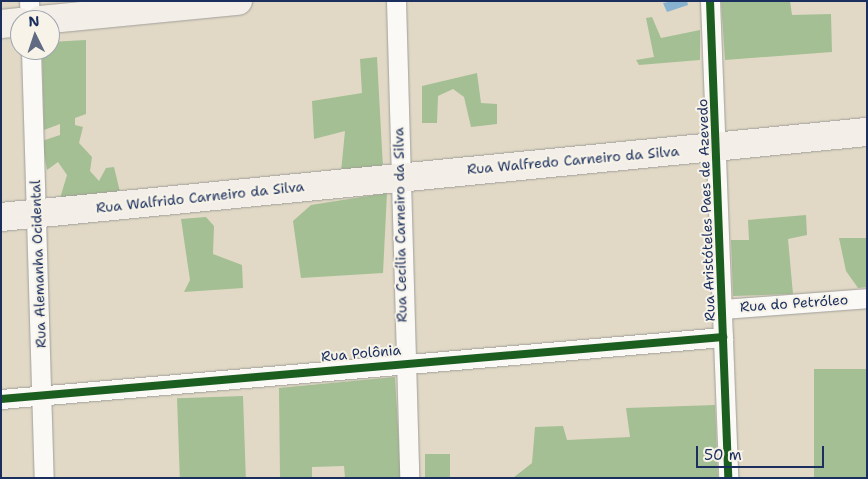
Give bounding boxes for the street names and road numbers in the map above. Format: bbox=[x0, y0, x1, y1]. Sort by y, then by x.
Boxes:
street label: Rua Aristóteles Paes de Azevedo bbox=[694, 98, 718, 322]
street label: Rua Cecília Carneiro da Silva bbox=[390, 127, 410, 323]
street label: Rua Walfredo Carneiro da Silva bbox=[466, 142, 680, 178]
street label: Rua Walfrido Carneiro da Silva bbox=[95, 178, 305, 216]
street label: Rua Alemanha Ocidental bbox=[27, 180, 49, 348]
street label: Rua do Petróleo bbox=[739, 291, 849, 315]
street label: Rua Polônia bbox=[320, 341, 402, 365]

